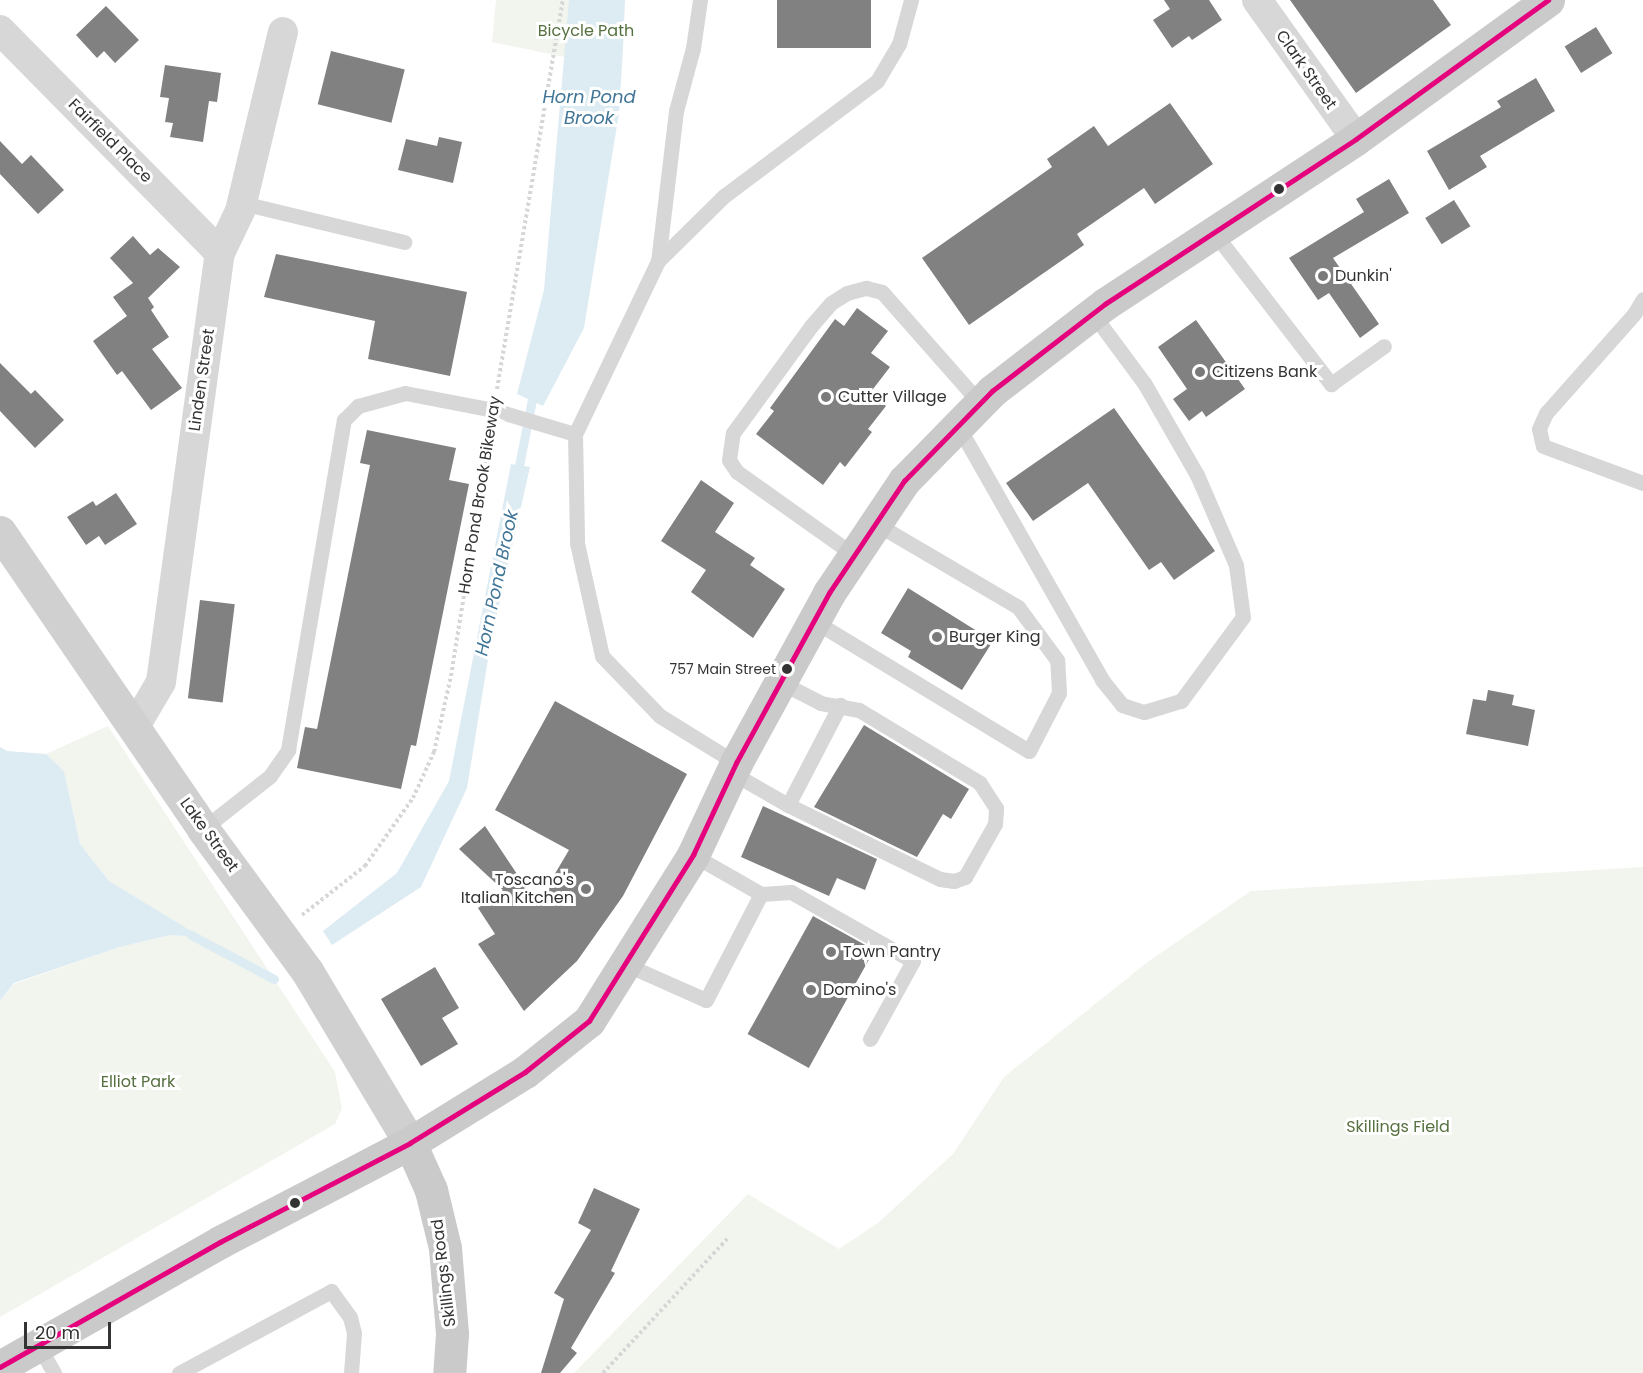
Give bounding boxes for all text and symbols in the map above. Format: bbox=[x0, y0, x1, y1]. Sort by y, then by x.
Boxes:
park label: Bicycle Path bbox=[538, 21, 634, 41]
street label: Clark Street bbox=[1272, 27, 1340, 113]
water label: Horn Pond Brook bbox=[542, 87, 636, 130]
street label: Fairfield Place bbox=[64, 95, 156, 187]
unlabelled marker bbox=[1273, 183, 1285, 195]
place label: Dunkin' bbox=[1335, 266, 1392, 286]
marker: Dunkin' bbox=[1316, 269, 1330, 283]
street label: Linden Street bbox=[185, 328, 219, 432]
place label: Citizens Bank bbox=[1212, 362, 1317, 382]
marker: Citizens Bank bbox=[1193, 365, 1207, 379]
place label: Cutter Village bbox=[838, 387, 947, 407]
marker: Cutter Village bbox=[819, 390, 833, 404]
street label: Horn Pond Brook Bikeway bbox=[455, 395, 505, 595]
water label: Horn Pond Brook bbox=[471, 508, 523, 658]
place label: Burger King bbox=[949, 627, 1041, 647]
marker: Burger King bbox=[930, 630, 944, 644]
place label: 757 Main Street bbox=[670, 661, 776, 677]
marker: 757 Main Street bbox=[781, 663, 793, 675]
street label: Lake Street bbox=[176, 794, 242, 876]
place label: Toscano's Italian Kitchen bbox=[461, 870, 574, 908]
marker: Toscano's Italian Kitchen bbox=[579, 882, 593, 896]
place label: Town Pantry bbox=[843, 942, 941, 962]
marker: Town Pantry bbox=[824, 945, 838, 959]
place label: Domino's bbox=[823, 980, 896, 1000]
marker: Domino's bbox=[804, 983, 818, 997]
park label: Elliot Park bbox=[101, 1072, 175, 1092]
park label: Skillings Field bbox=[1346, 1117, 1450, 1137]
unlabelled marker bbox=[289, 1197, 301, 1209]
street label: Skillings Road bbox=[428, 1218, 460, 1328]
scale bar bbox=[27, 1310, 114, 1348]
text: 20 m bbox=[35, 1320, 80, 1345]

